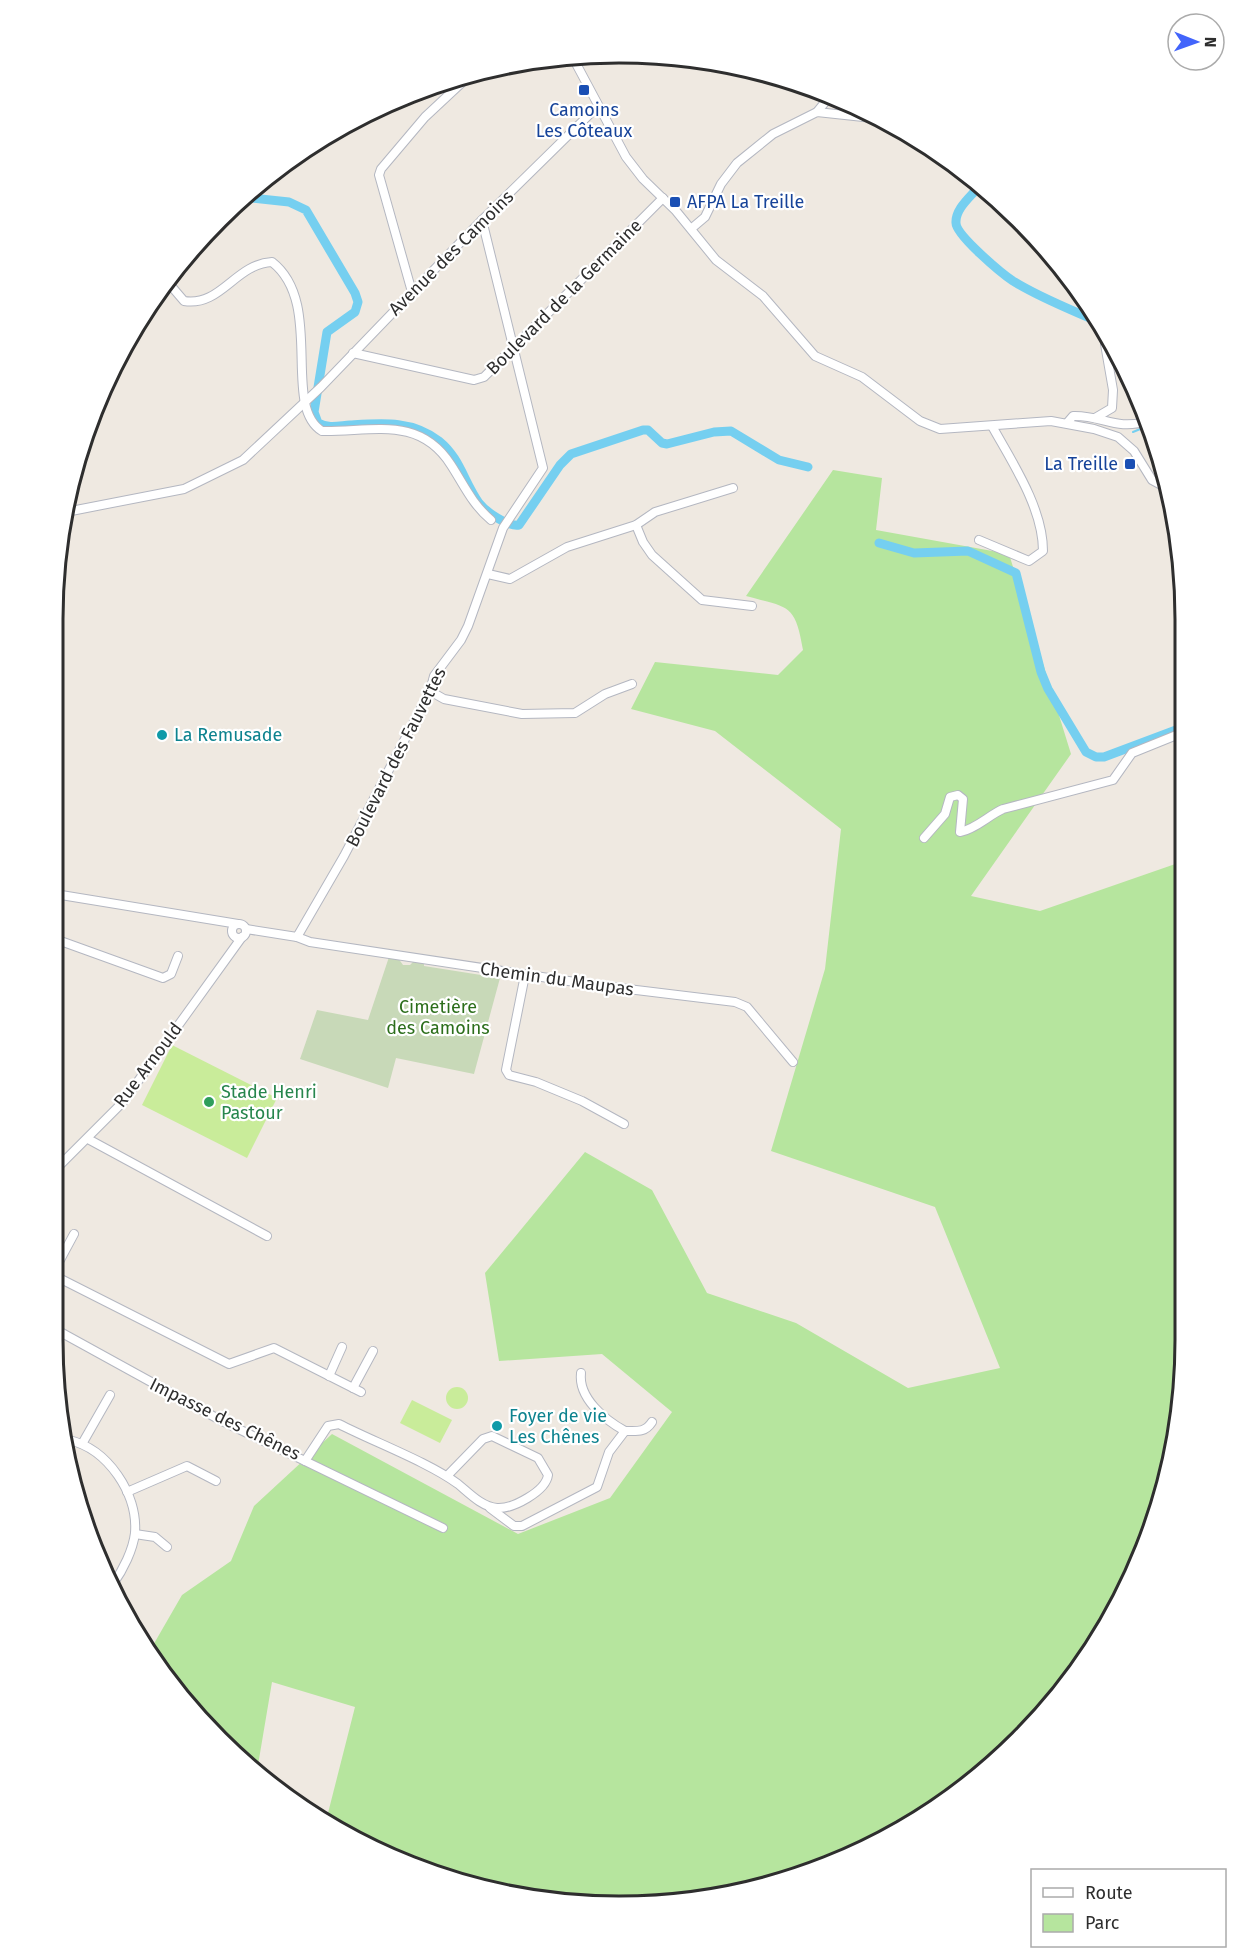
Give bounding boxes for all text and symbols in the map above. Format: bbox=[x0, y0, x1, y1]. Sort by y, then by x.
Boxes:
north arrow bbox=[1166, 12, 1226, 72]
text: N bbox=[1201, 37, 1220, 48]
marker: Camoins Les Côteaux bbox=[577, 83, 591, 97]
place label: Camoins Les Côteaux bbox=[536, 99, 633, 142]
street label: Avenue des Camoins bbox=[384, 186, 518, 320]
place label: AFPA La Treille bbox=[687, 191, 804, 213]
marker: AFPA La Treille bbox=[668, 195, 682, 209]
street label: Boulevard de la Germaine bbox=[482, 215, 646, 379]
place label: La Treille bbox=[1044, 453, 1118, 475]
marker: La Treille bbox=[1123, 457, 1137, 471]
street label: Boulevard des Fauvettes bbox=[341, 664, 451, 850]
place label: La Remusade bbox=[174, 724, 282, 746]
marker: La Remusade bbox=[155, 728, 169, 742]
street label: Chemin du Maupas bbox=[479, 957, 635, 1001]
park label: Cimetière des Camoins bbox=[386, 996, 490, 1039]
street label: Rue Arnould bbox=[109, 1018, 187, 1112]
place label: Stade Henri Pastour bbox=[221, 1081, 317, 1124]
marker: Stade Henri Pastour bbox=[202, 1095, 216, 1109]
street label: Impasse des Chênes bbox=[146, 1373, 304, 1465]
place label: Foyer de vie Les Chênes bbox=[509, 1405, 607, 1448]
marker: Foyer de vie Les Chênes bbox=[490, 1419, 504, 1433]
legend bbox=[1031, 1869, 1226, 1947]
text: Route bbox=[1085, 1882, 1133, 1904]
text: Parc bbox=[1085, 1912, 1120, 1934]

